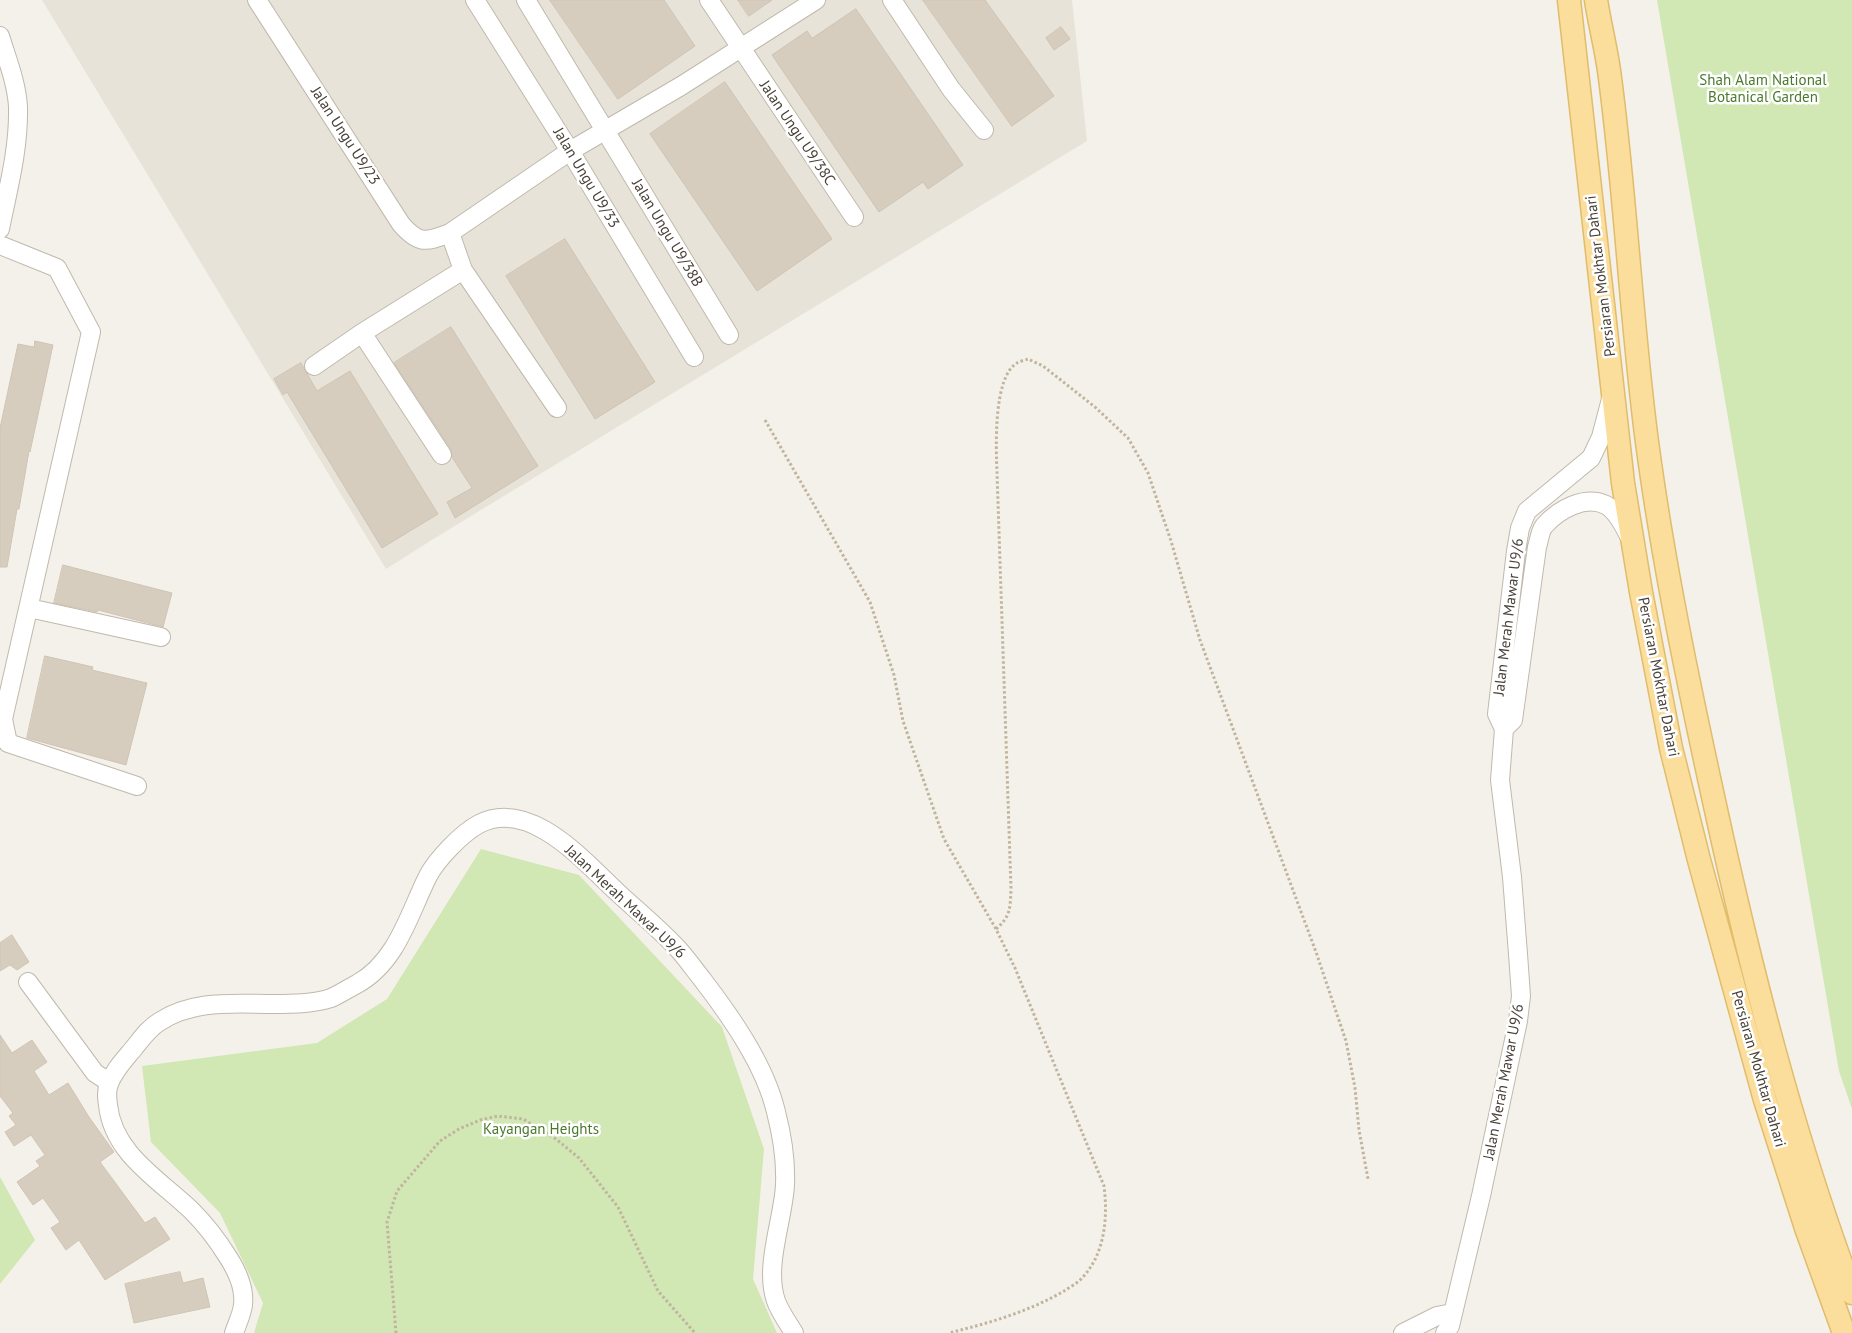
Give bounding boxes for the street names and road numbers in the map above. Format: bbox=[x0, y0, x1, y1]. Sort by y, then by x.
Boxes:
street label: Jalan Ungu U9/38C bbox=[755, 77, 839, 189]
street label: Jalan Ungu U9/23 bbox=[307, 83, 383, 189]
street label: Jalan Ungu U9/33 bbox=[549, 125, 623, 231]
street label: Jalan Ungu U9/38B bbox=[628, 176, 706, 290]
street label: Persiaran Mokhtar Dahari bbox=[1582, 194, 1620, 358]
street label: Jalan Merah Mawar U9/6 bbox=[1490, 537, 1528, 697]
street label: Persiaran Mokhtar Dahari bbox=[1634, 596, 1682, 758]
street label: Jalan Merah Mawar U9/6 bbox=[561, 841, 689, 963]
street label: Persiaran Mokhtar Dahari bbox=[1727, 989, 1789, 1149]
street label: Jalan Merah Mawar U9/6 bbox=[1480, 1003, 1528, 1161]

